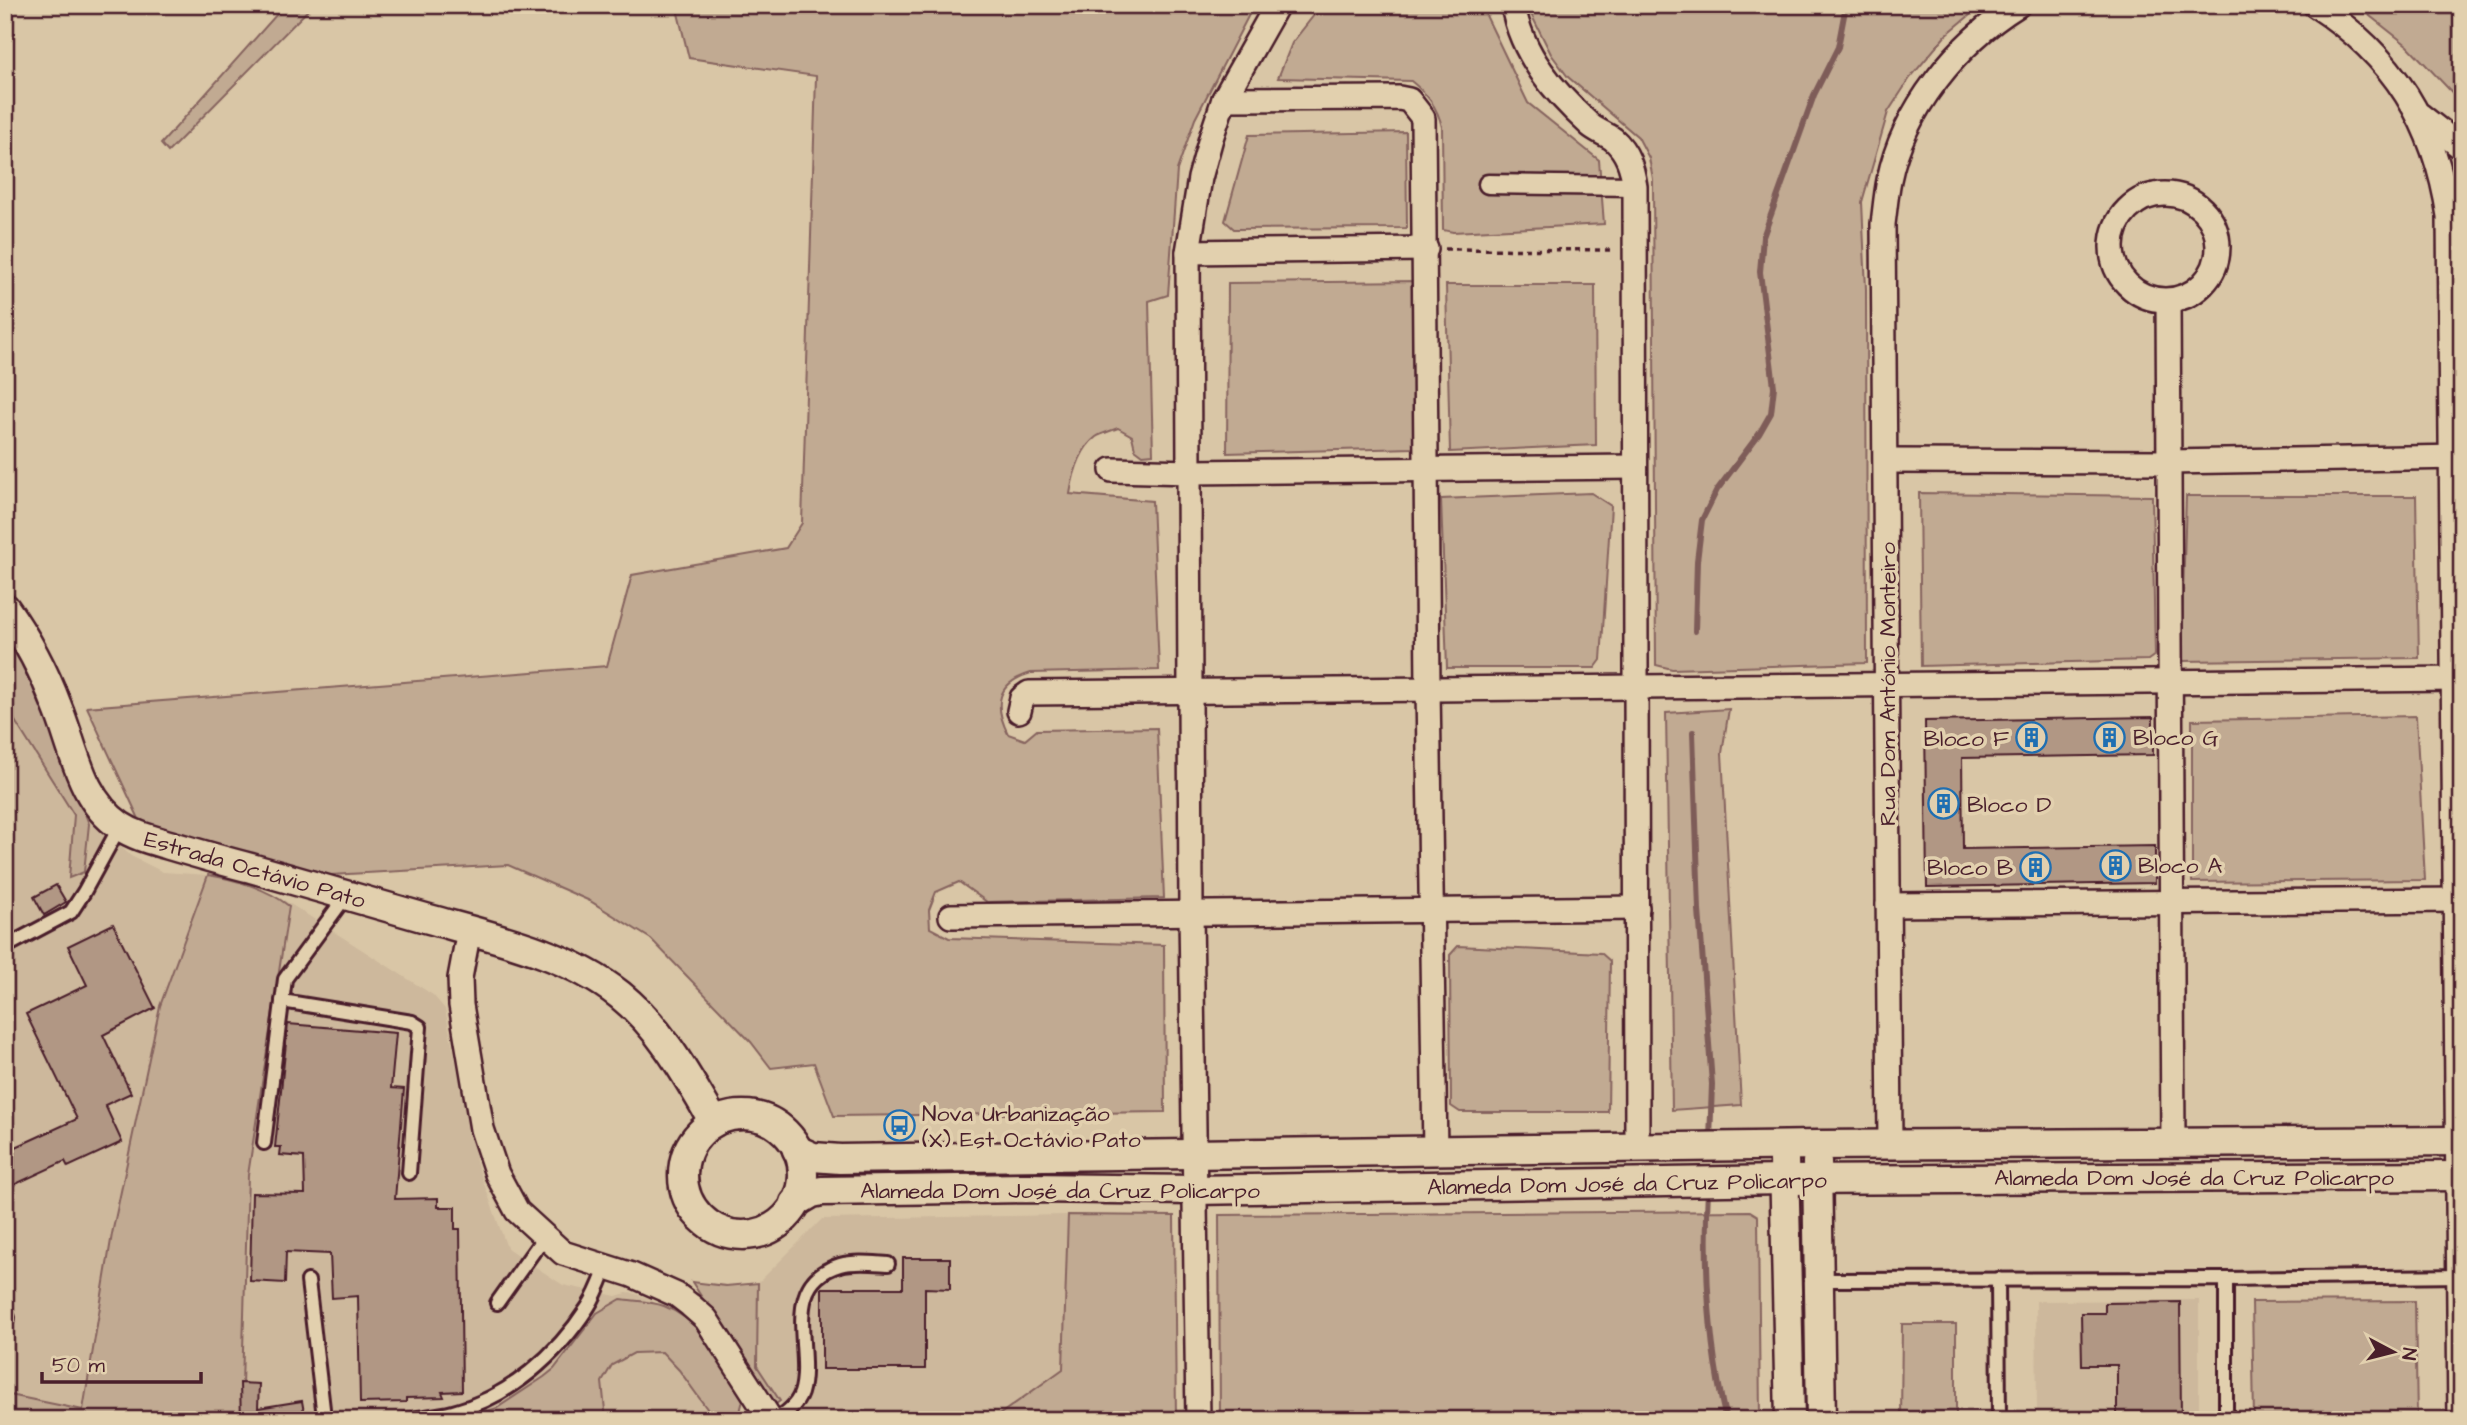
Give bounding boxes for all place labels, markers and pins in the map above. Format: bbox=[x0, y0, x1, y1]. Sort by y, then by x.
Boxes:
building icon: Bloco G bbox=[2093, 720, 2127, 754]
building icon: Bloco F bbox=[2015, 721, 2049, 755]
place label: Bloco G bbox=[2133, 722, 2219, 754]
place label: Bloco F bbox=[1923, 723, 2009, 755]
building icon: Bloco D bbox=[1927, 787, 1961, 821]
place label: Bloco D bbox=[1967, 789, 2052, 821]
building icon: Bloco A bbox=[2098, 848, 2132, 882]
building icon: Bloco B bbox=[2019, 850, 2053, 884]
place label: Bloco A bbox=[2138, 850, 2223, 882]
place label: Bloco B bbox=[1927, 852, 2013, 884]
place label: Nova Urbanização (X) Est Octávio Pato bbox=[922, 1098, 1141, 1156]
bus stop icon: Nova Urbanização (X) Est Octávio Pato bbox=[882, 1109, 916, 1143]

